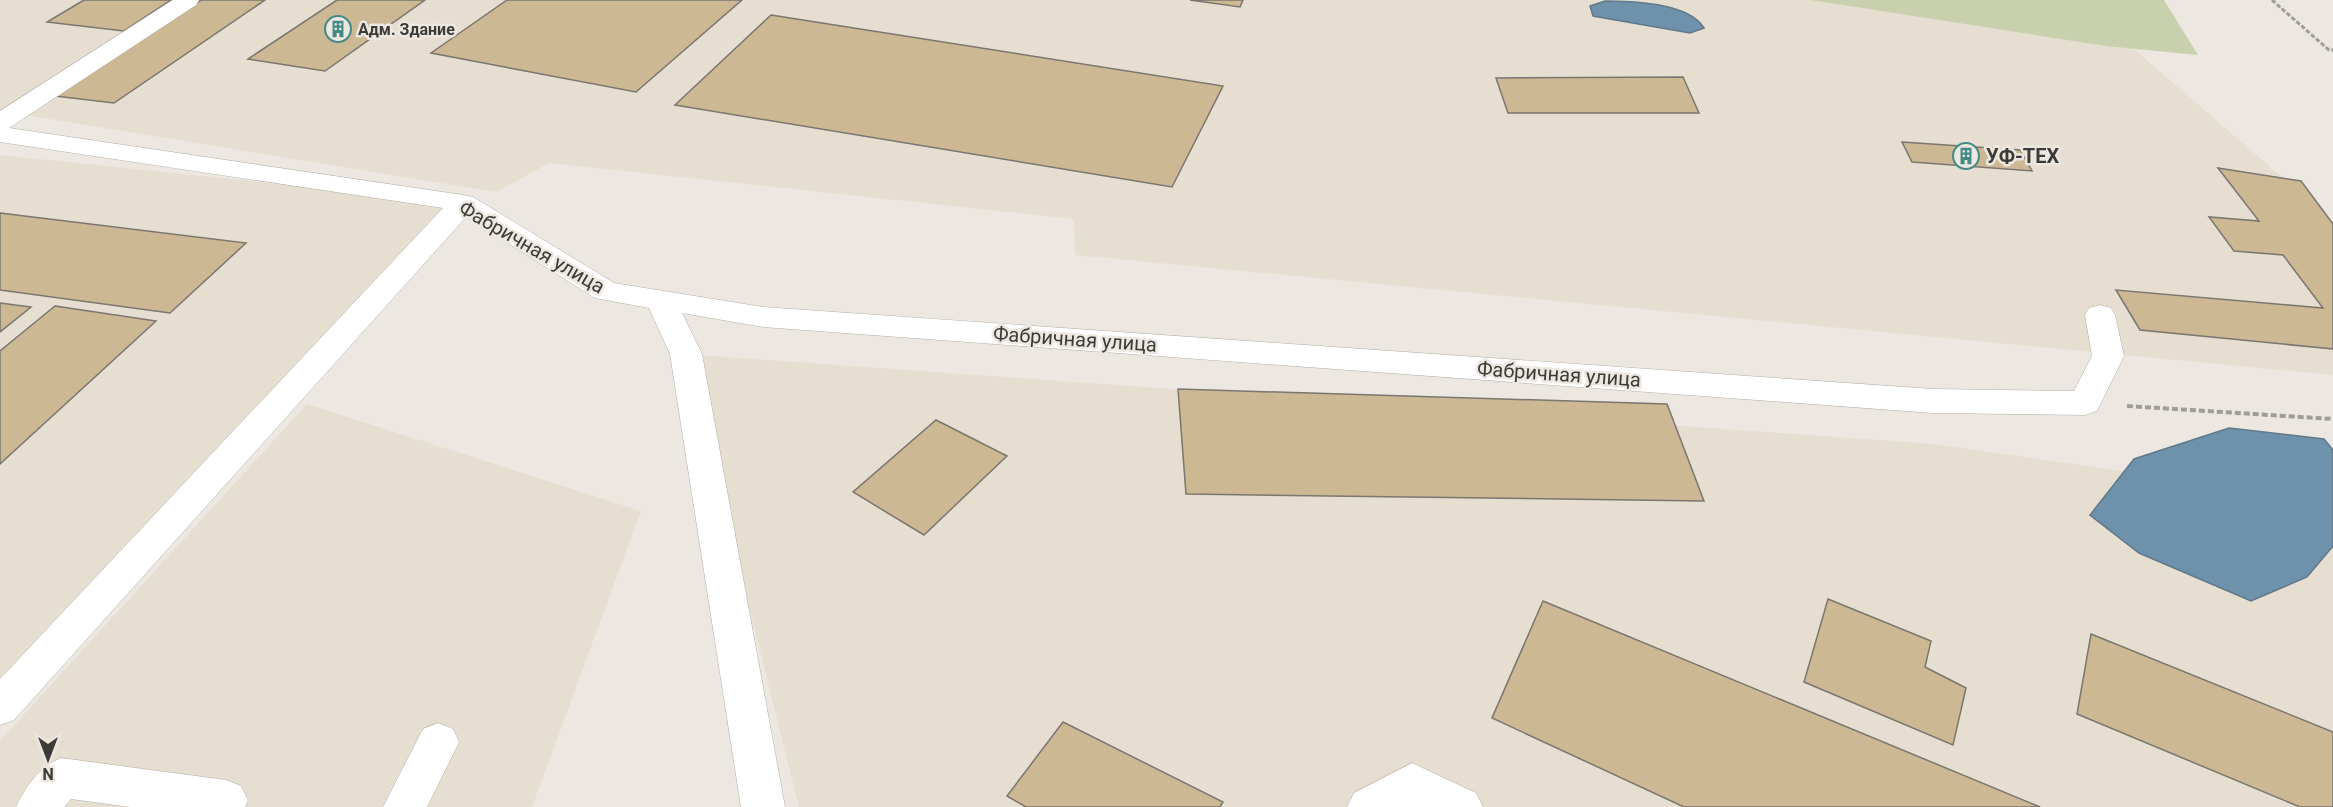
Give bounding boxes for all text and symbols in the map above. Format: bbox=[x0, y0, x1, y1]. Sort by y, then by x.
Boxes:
building icon: Адм. Здание bbox=[323, 14, 353, 44]
place label: Адм. Здание bbox=[358, 20, 455, 39]
building icon: УФ-ТЕХ bbox=[1951, 141, 1981, 171]
place label: УФ-ТЕХ bbox=[1986, 144, 2059, 168]
street label: Фабричная улица bbox=[455, 196, 609, 298]
street label: Фабричная улица bbox=[992, 321, 1158, 357]
street label: Фабричная улица bbox=[1476, 356, 1642, 392]
north arrow bbox=[18, 729, 78, 789]
text: N bbox=[42, 764, 54, 783]

